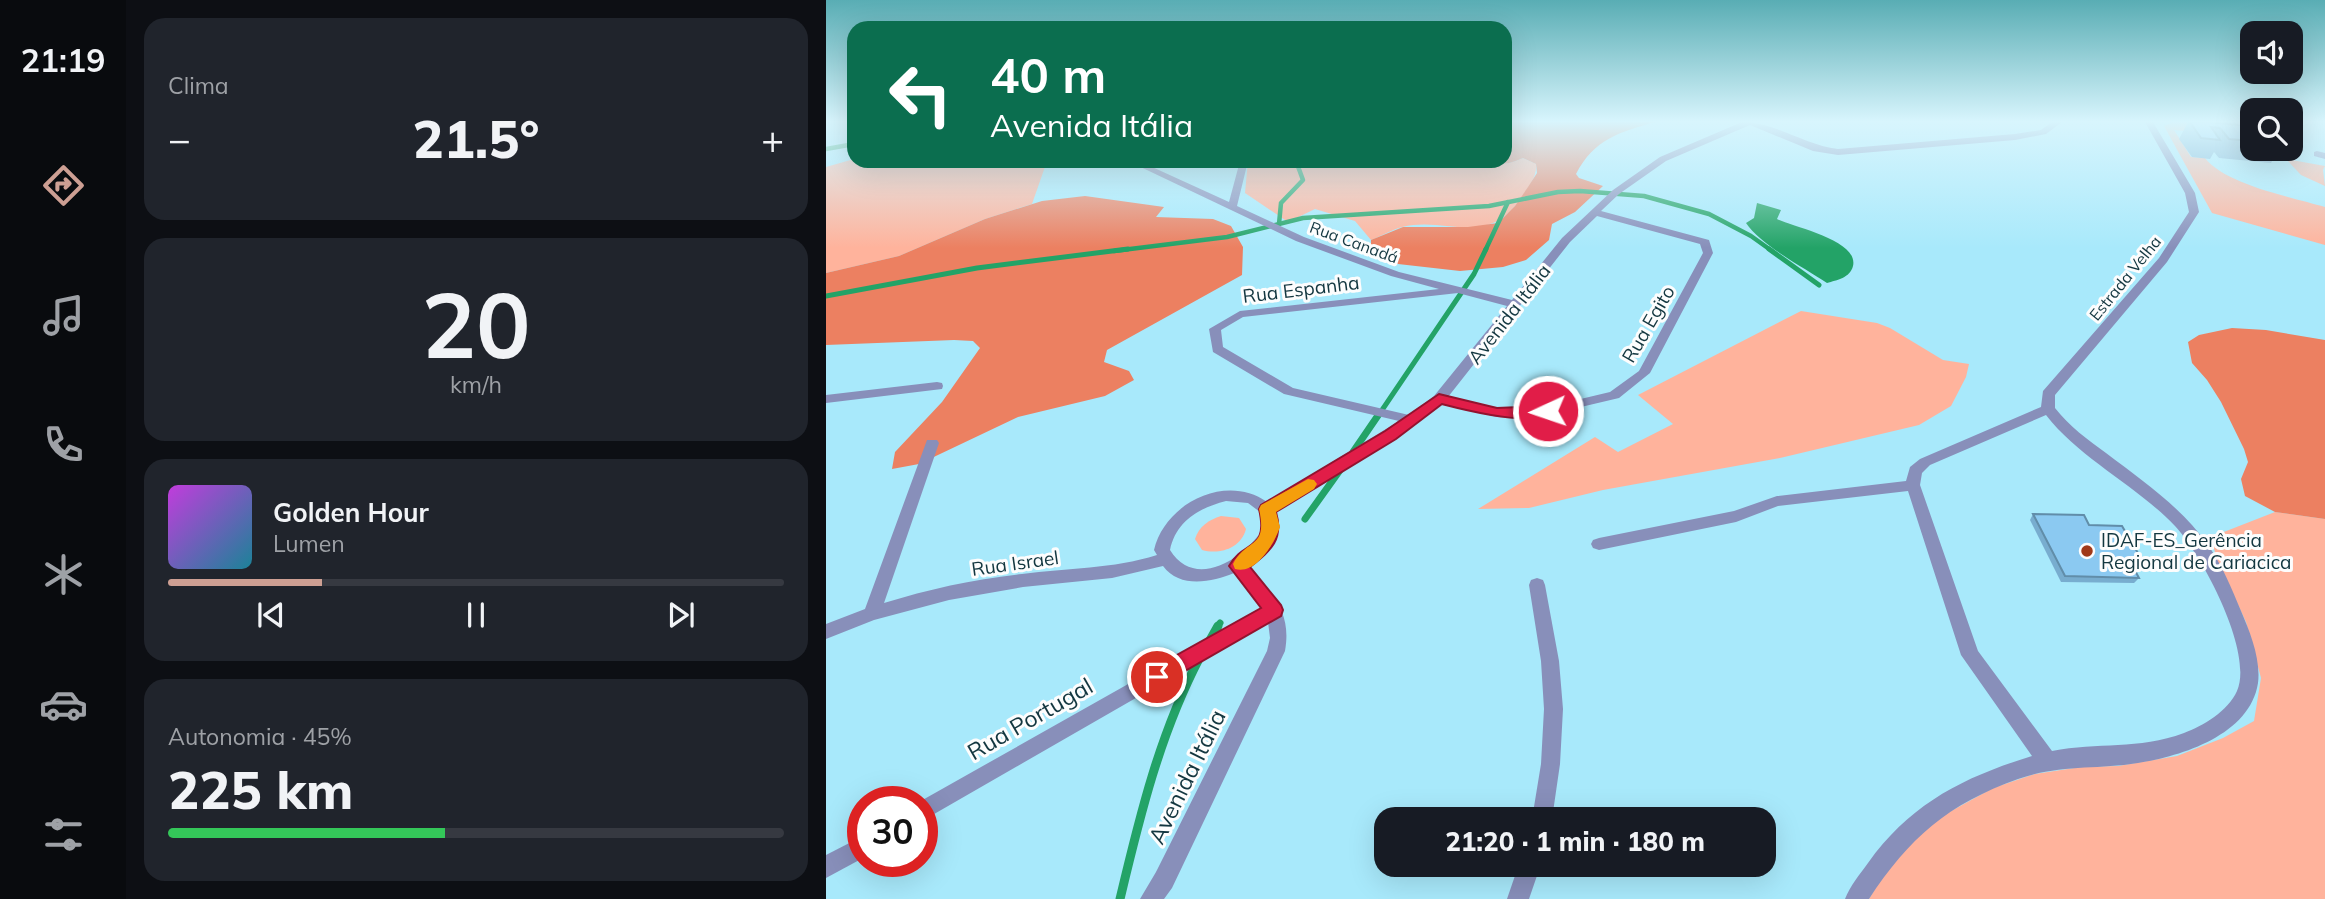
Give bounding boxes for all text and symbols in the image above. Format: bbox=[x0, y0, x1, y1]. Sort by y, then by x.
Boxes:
map controls bbox=[2240, 21, 2303, 161]
button: sound bbox=[2240, 21, 2303, 84]
text: 21:19 bbox=[21, 40, 105, 80]
text: 40 m bbox=[990, 44, 1106, 105]
icon: left bbox=[875, 49, 966, 140]
text: Clima bbox=[168, 71, 229, 100]
button: search bbox=[2240, 98, 2303, 161]
text: Avenida Itália bbox=[990, 105, 1193, 145]
text: 21.5° bbox=[412, 106, 540, 171]
text: − bbox=[168, 115, 191, 163]
text: + bbox=[761, 115, 784, 163]
icon: directions bbox=[39, 161, 88, 210]
street label: Rua Canadá bbox=[1307, 217, 1401, 267]
street label: Estrada Velha bbox=[2085, 232, 2165, 324]
street label: Avenida Itália bbox=[1462, 259, 1556, 369]
text: 20 bbox=[421, 267, 531, 381]
street label: Rua Espanha bbox=[1241, 270, 1361, 308]
street label: Rua Egito bbox=[1616, 281, 1680, 367]
icon: music bbox=[39, 291, 88, 340]
text: km/h bbox=[450, 370, 502, 399]
position arrow bbox=[1511, 374, 1585, 448]
icon: phone bbox=[39, 420, 88, 469]
text: Golden Hour bbox=[273, 496, 429, 529]
place label: IDAF-ES_Gerência Regional de Cariacica bbox=[2101, 528, 2291, 574]
text: Lumen bbox=[273, 529, 345, 558]
marker: IDAF-ES_Gerência Regional de Cariacica bbox=[2079, 543, 2095, 559]
street label: Rua Israel bbox=[970, 545, 1060, 581]
icon: climate bbox=[39, 550, 88, 599]
icon: previous bbox=[252, 596, 290, 634]
icon: pause bbox=[457, 596, 495, 634]
icon: next bbox=[662, 596, 700, 634]
pin bbox=[1127, 647, 1187, 707]
icon: arrive bbox=[1138, 658, 1176, 696]
street label: Rua Portugal bbox=[962, 671, 1098, 766]
icon: car bbox=[39, 680, 88, 729]
street label: Avenida Itália bbox=[1142, 705, 1232, 849]
text: Autonomia · 45% bbox=[168, 722, 352, 751]
text: 225 km bbox=[168, 757, 353, 822]
speed limit sign: 30 bbox=[847, 786, 938, 877]
icon: filters bbox=[39, 810, 88, 859]
text: 21:20 · 1 min · 180 m bbox=[1445, 825, 1705, 858]

